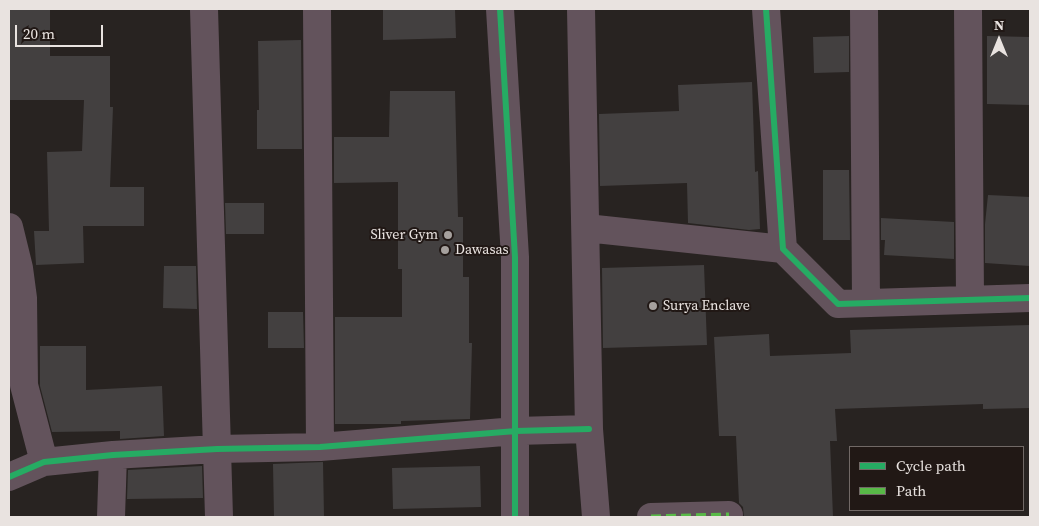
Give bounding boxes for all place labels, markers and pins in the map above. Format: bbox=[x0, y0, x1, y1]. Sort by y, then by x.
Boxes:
place label: Sliver Gym bbox=[370, 227, 438, 243]
marker: Sliver Gym bbox=[442, 229, 454, 241]
place label: Dawasas bbox=[455, 242, 509, 258]
marker: Dawasas bbox=[439, 244, 451, 256]
place label: Surya Enclave bbox=[663, 298, 750, 314]
marker: Surya Enclave bbox=[647, 300, 659, 312]

